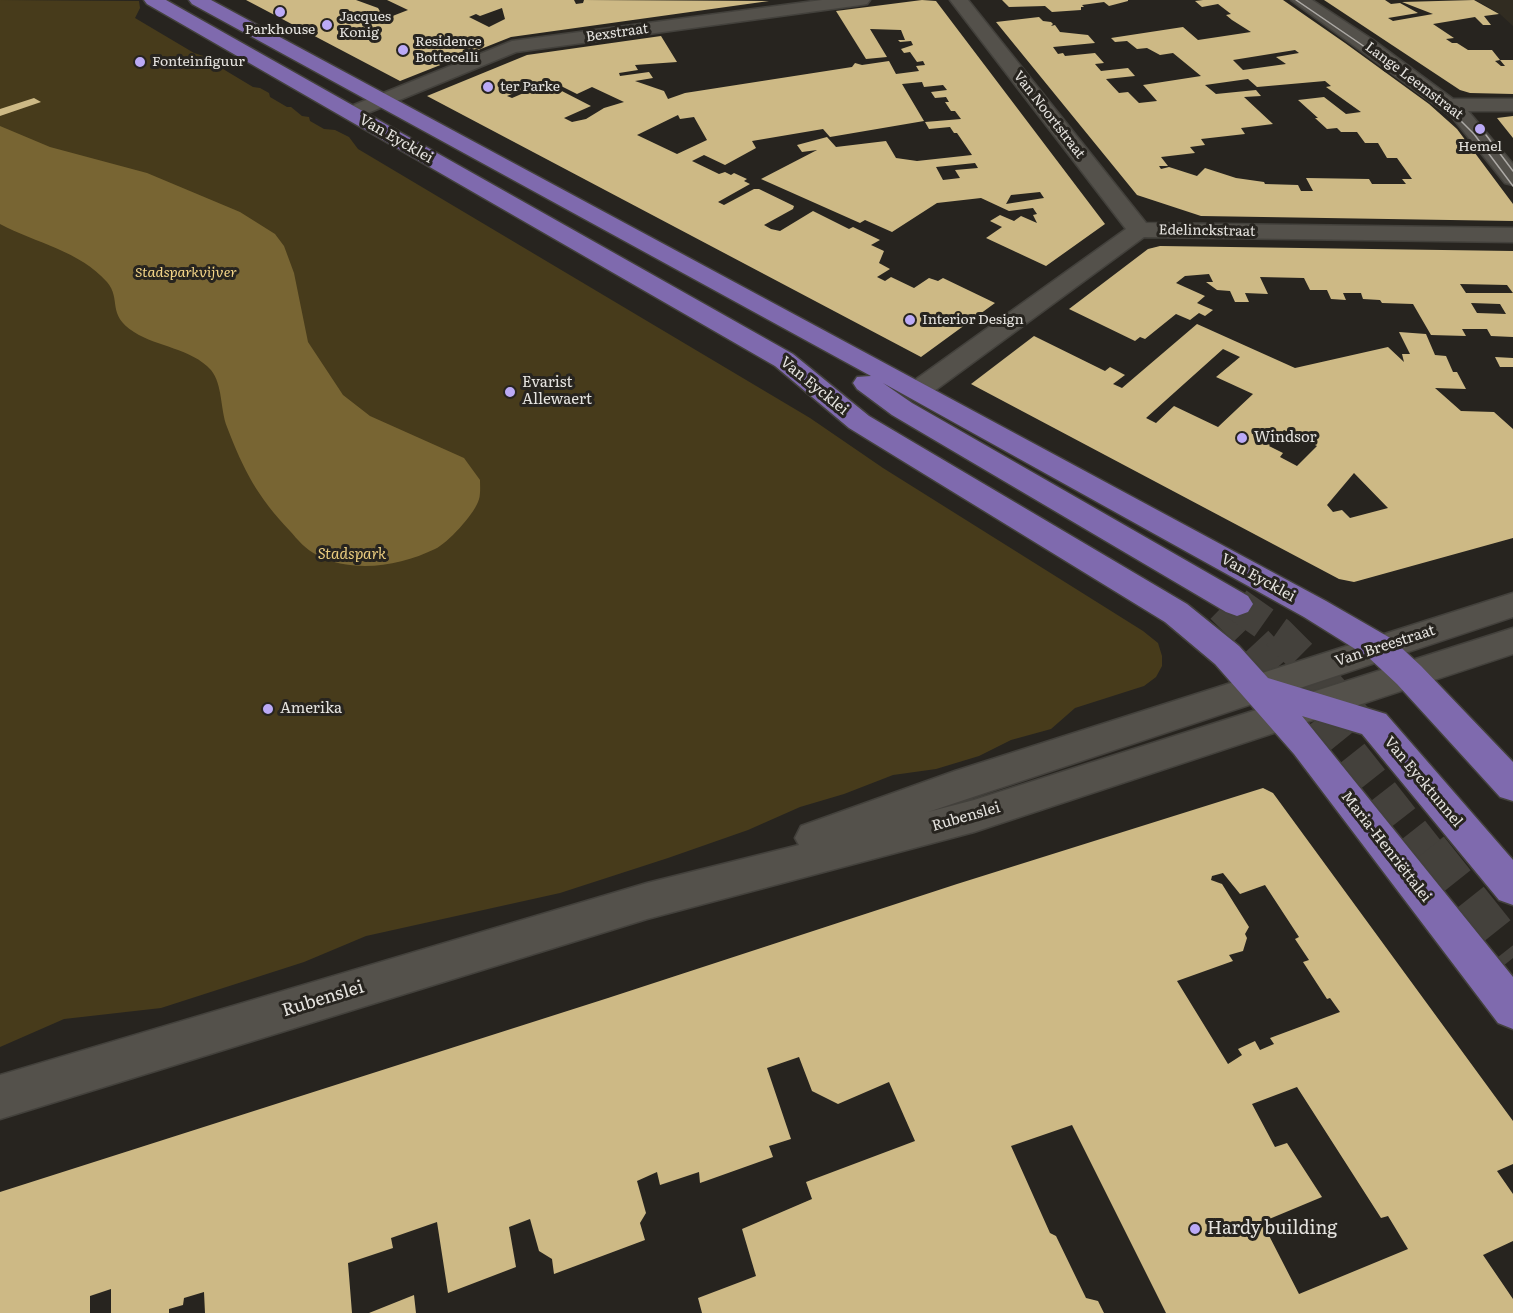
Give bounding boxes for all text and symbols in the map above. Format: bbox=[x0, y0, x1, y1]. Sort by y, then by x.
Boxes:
marker: Parkhouse bbox=[273, 5, 287, 19]
place label: Jacques Konig bbox=[339, 9, 391, 42]
marker: Jacques Konig bbox=[320, 18, 334, 32]
street label: Bexstraat bbox=[585, 20, 649, 46]
place label: Parkhouse bbox=[245, 22, 315, 38]
place label: Residence Bottecelli bbox=[415, 34, 482, 66]
street label: Lange Leemstraat bbox=[1362, 39, 1466, 123]
marker: Residence Bottecelli bbox=[396, 43, 410, 57]
place label: Fonteinfiguur bbox=[152, 54, 245, 70]
marker: Fonteinfiguur bbox=[133, 55, 147, 69]
street label: Van Noortstraat bbox=[1010, 68, 1088, 162]
place label: ter Parke bbox=[500, 79, 560, 95]
marker: ter Parke bbox=[481, 80, 495, 94]
street label: Van Eycklei bbox=[356, 111, 436, 167]
marker: Hemel bbox=[1473, 122, 1487, 136]
place label: Hemel bbox=[1458, 139, 1502, 155]
street label: Edelinckstraat bbox=[1158, 222, 1256, 240]
water label: Stadsparkvijver bbox=[135, 265, 237, 281]
place label: Interior Design bbox=[922, 312, 1024, 328]
marker: Interior Design bbox=[903, 313, 917, 327]
street label: Van Eycklei bbox=[776, 353, 852, 419]
place label: Evarist Allewaert bbox=[522, 374, 592, 409]
marker: Evarist Allewaert bbox=[503, 385, 517, 399]
place label: Windsor bbox=[1254, 429, 1317, 447]
marker: Windsor bbox=[1235, 431, 1249, 445]
park label: Stadspark bbox=[318, 546, 386, 564]
street label: Van Eycklei bbox=[1218, 550, 1298, 606]
street label: Van Breestraat bbox=[1333, 621, 1437, 671]
place label: Amerika bbox=[280, 700, 342, 718]
marker: Amerika bbox=[261, 702, 275, 716]
street label: Van Eycktunnel bbox=[1380, 733, 1466, 831]
street label: Maria-Henriëttalei bbox=[1337, 788, 1435, 906]
street label: Rubenslei bbox=[930, 799, 1002, 835]
street label: Rubenslei bbox=[279, 976, 367, 1022]
place label: Hardy building bbox=[1207, 1218, 1337, 1240]
marker: Hardy building bbox=[1188, 1222, 1202, 1236]

